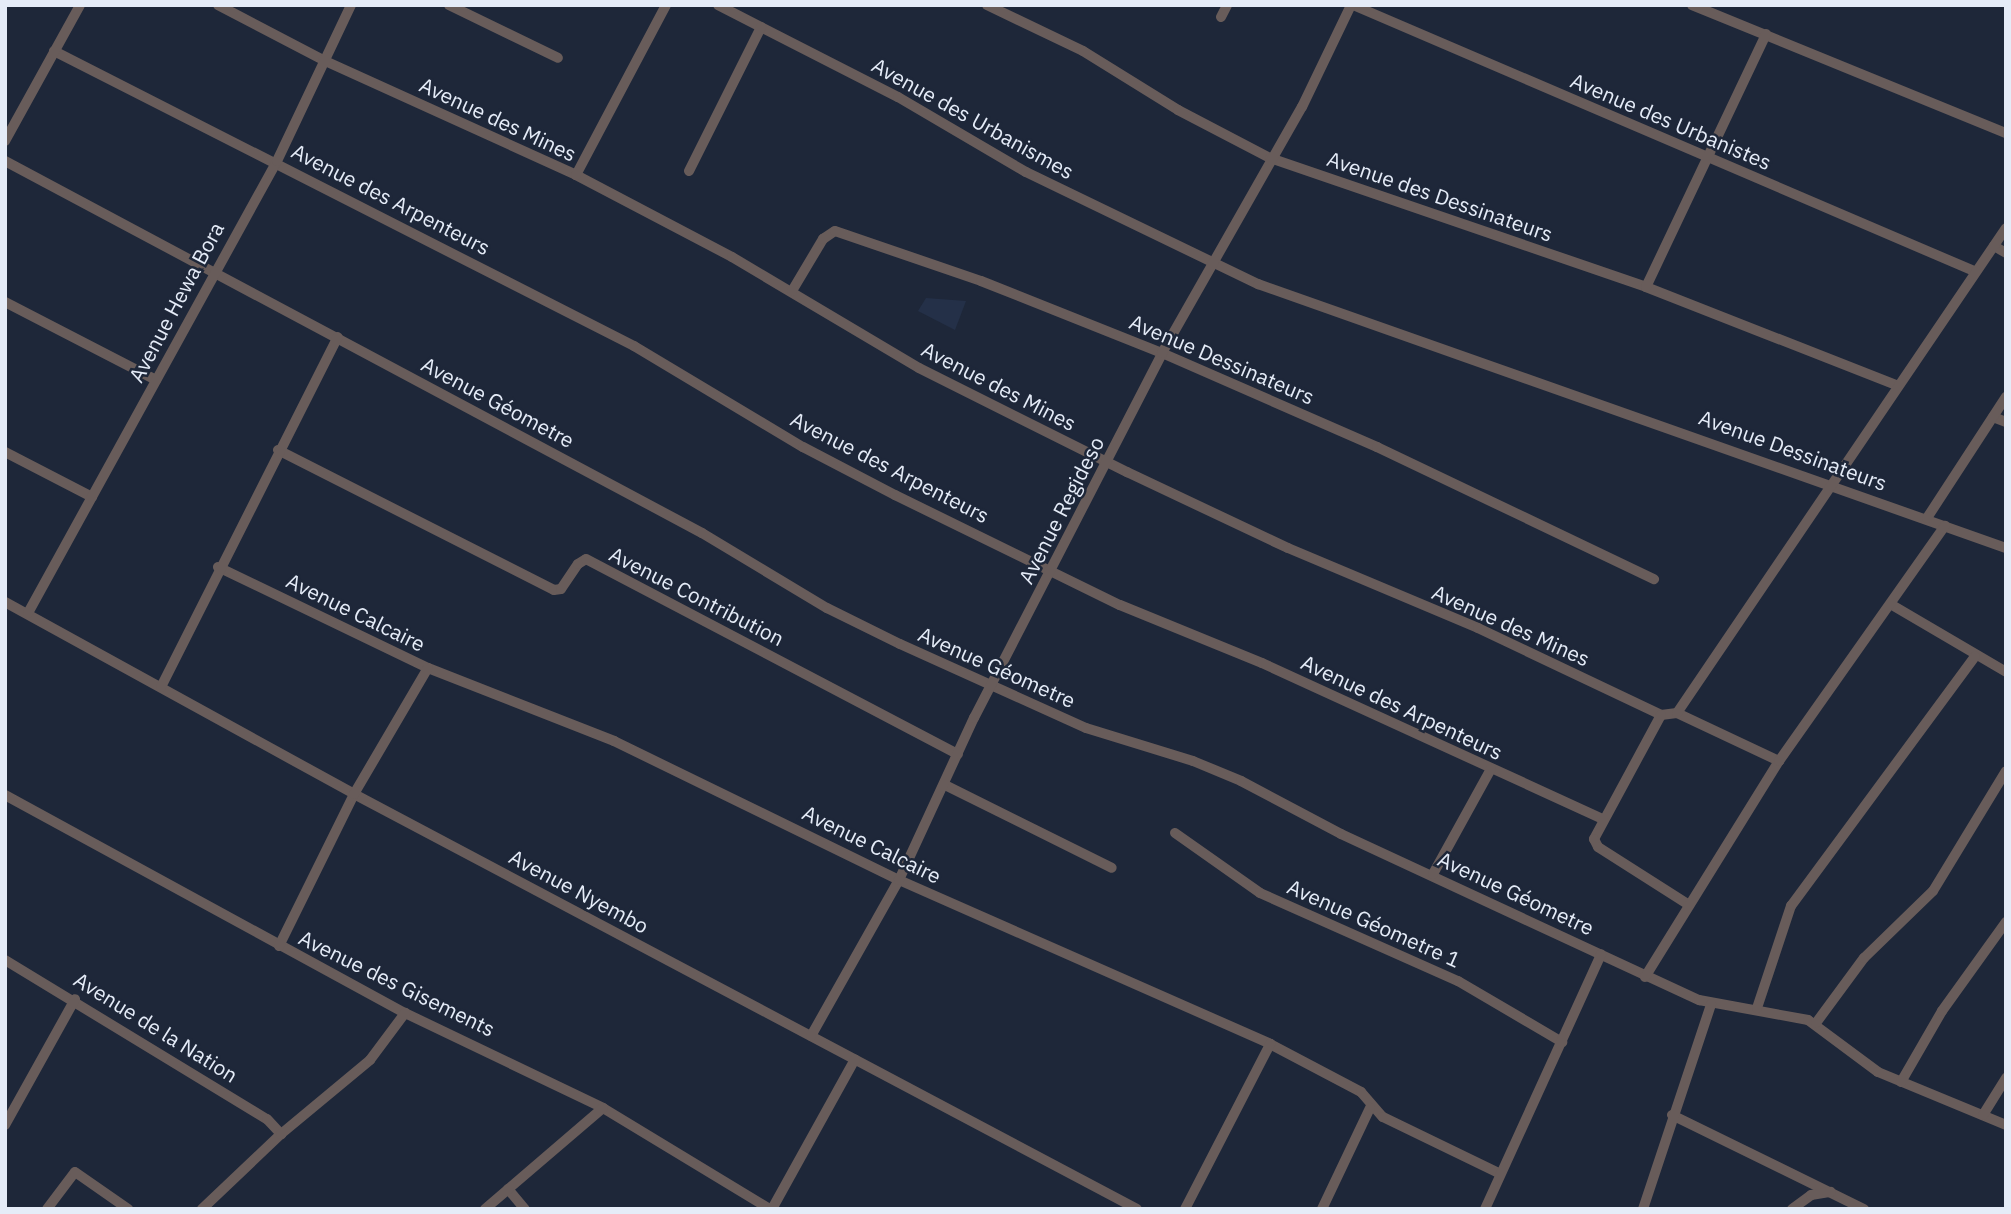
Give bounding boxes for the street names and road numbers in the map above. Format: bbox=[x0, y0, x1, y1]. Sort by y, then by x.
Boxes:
street label: Avenue des Urbanismes bbox=[868, 52, 1078, 184]
street label: Avenue des Urbanistes bbox=[1567, 67, 1775, 175]
street label: Avenue des Mines bbox=[416, 72, 580, 166]
street label: Avenue des Arpenteurs bbox=[288, 138, 494, 260]
street label: Avenue des Dessinateurs bbox=[1324, 146, 1556, 246]
street label: Avenue Hewa Bora bbox=[123, 218, 229, 386]
street label: Avenue Dessinateurs bbox=[1126, 309, 1318, 409]
street label: Avenue des Mines bbox=[918, 336, 1080, 436]
street label: Avenue Géometre bbox=[417, 351, 579, 453]
street label: Avenue Dessinateurs bbox=[1696, 404, 1890, 496]
street label: Avenue des Arpenteurs bbox=[787, 406, 993, 528]
street label: Avenue Regideso bbox=[1013, 432, 1109, 588]
street label: Avenue Contribution bbox=[605, 541, 789, 651]
street label: Avenue Calcaire bbox=[283, 568, 429, 656]
street label: Avenue des Mines bbox=[1428, 579, 1594, 671]
street label: Avenue Géometre bbox=[915, 621, 1079, 713]
street label: Avenue des Arpenteurs bbox=[1297, 649, 1507, 765]
street label: Avenue Calcaire bbox=[799, 800, 945, 888]
street label: Avenue Nyembo bbox=[505, 844, 653, 938]
street label: Avenue Géometre bbox=[1434, 846, 1598, 940]
street label: Avenue Géometre 1 bbox=[1284, 873, 1464, 973]
street label: Avenue des Gisements bbox=[295, 925, 499, 1041]
street label: Avenue de la Nation bbox=[70, 967, 242, 1087]

